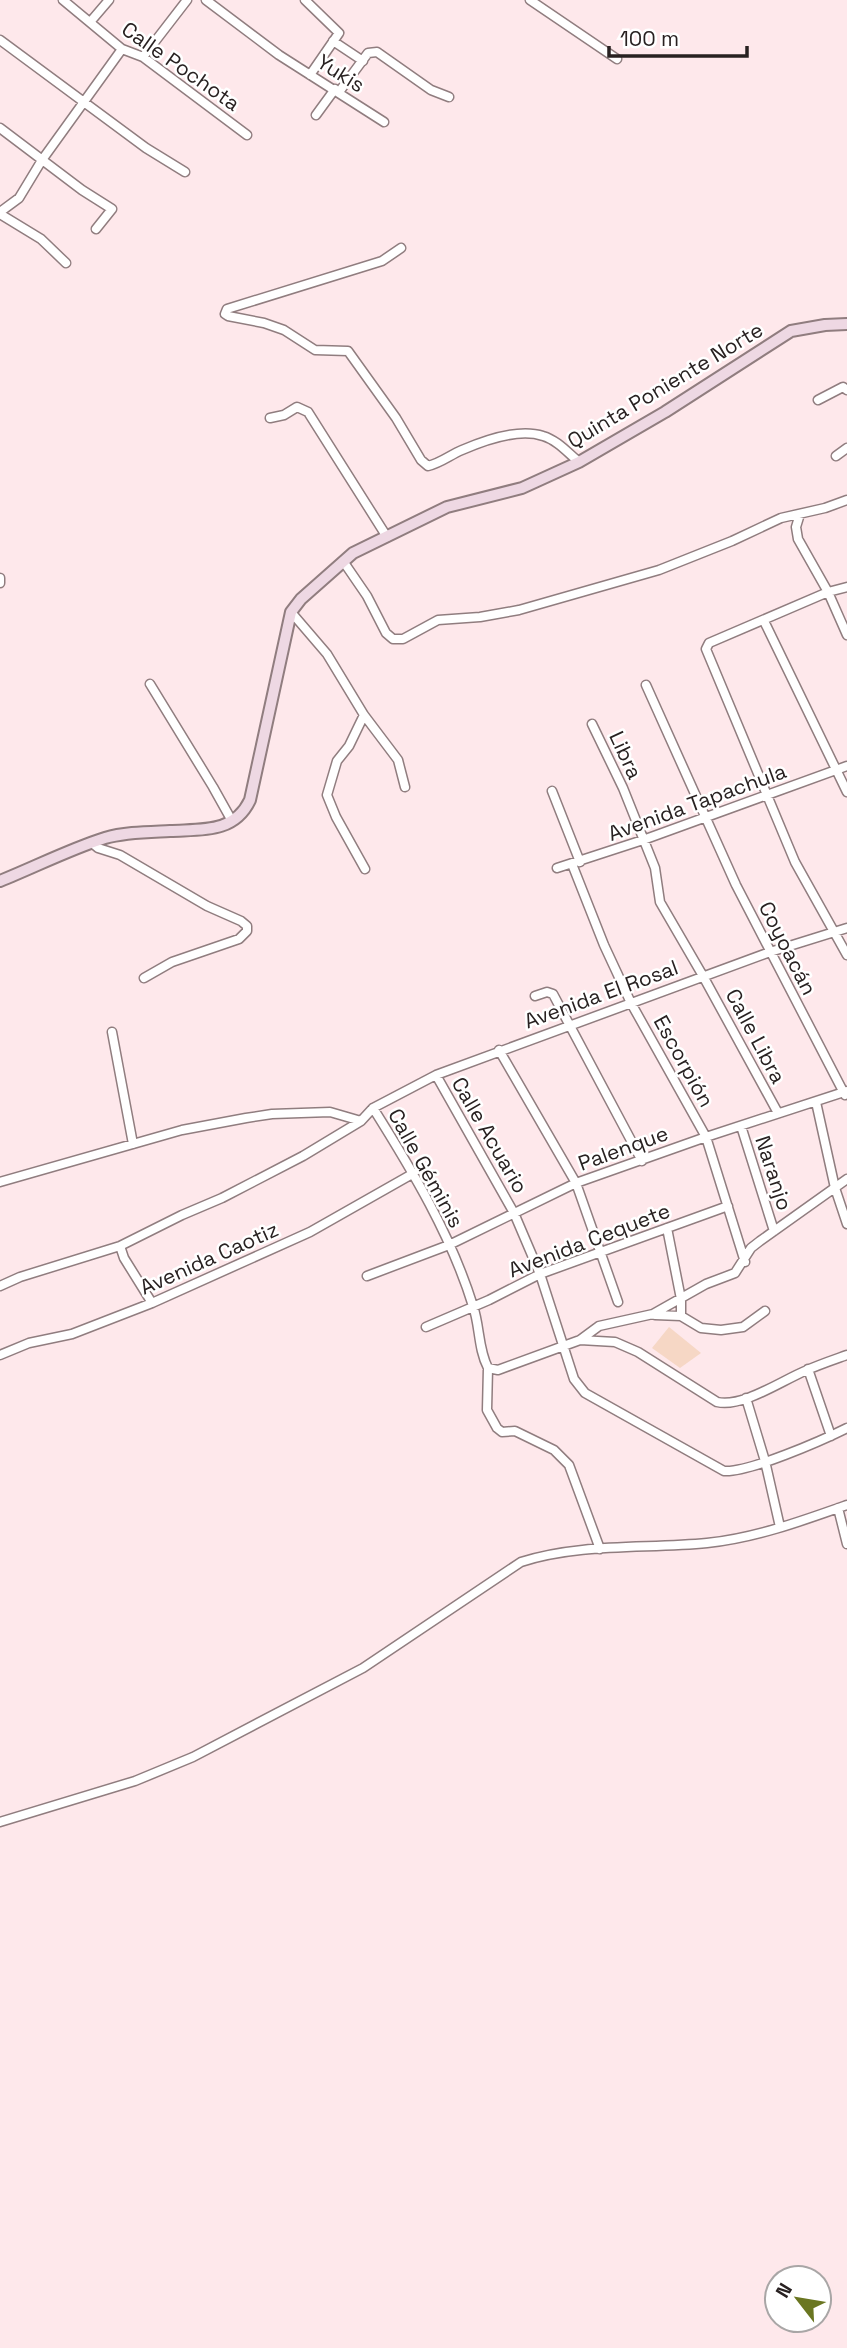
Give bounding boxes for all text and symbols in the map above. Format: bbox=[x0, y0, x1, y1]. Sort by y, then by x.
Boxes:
scale bar bbox=[609, 14, 747, 58]
street label: Calle Pochota bbox=[116, 15, 246, 117]
text: 100 m bbox=[620, 25, 679, 52]
street label: Yukis bbox=[312, 48, 370, 98]
street label: Quinta Poniente Norte bbox=[562, 316, 768, 454]
street label: Libra bbox=[603, 727, 649, 783]
street label: Avenida Tapachula bbox=[604, 757, 790, 847]
street label: Coyoacán bbox=[753, 897, 823, 999]
street label: Avenida El Rosal bbox=[520, 954, 682, 1034]
street label: Calle Libra bbox=[720, 984, 792, 1088]
street label: Escorpión bbox=[648, 1010, 720, 1112]
street label: Calle Acuario bbox=[446, 1072, 534, 1198]
street label: Calle Géminis bbox=[382, 1104, 470, 1232]
street label: Palenque bbox=[574, 1119, 672, 1177]
street label: Naranjo bbox=[749, 1132, 799, 1214]
street label: Avenida Cequete bbox=[504, 1197, 674, 1283]
street label: Avenida Caotiz bbox=[136, 1215, 282, 1301]
north arrow bbox=[763, 2264, 833, 2334]
text: N bbox=[770, 2279, 798, 2302]

